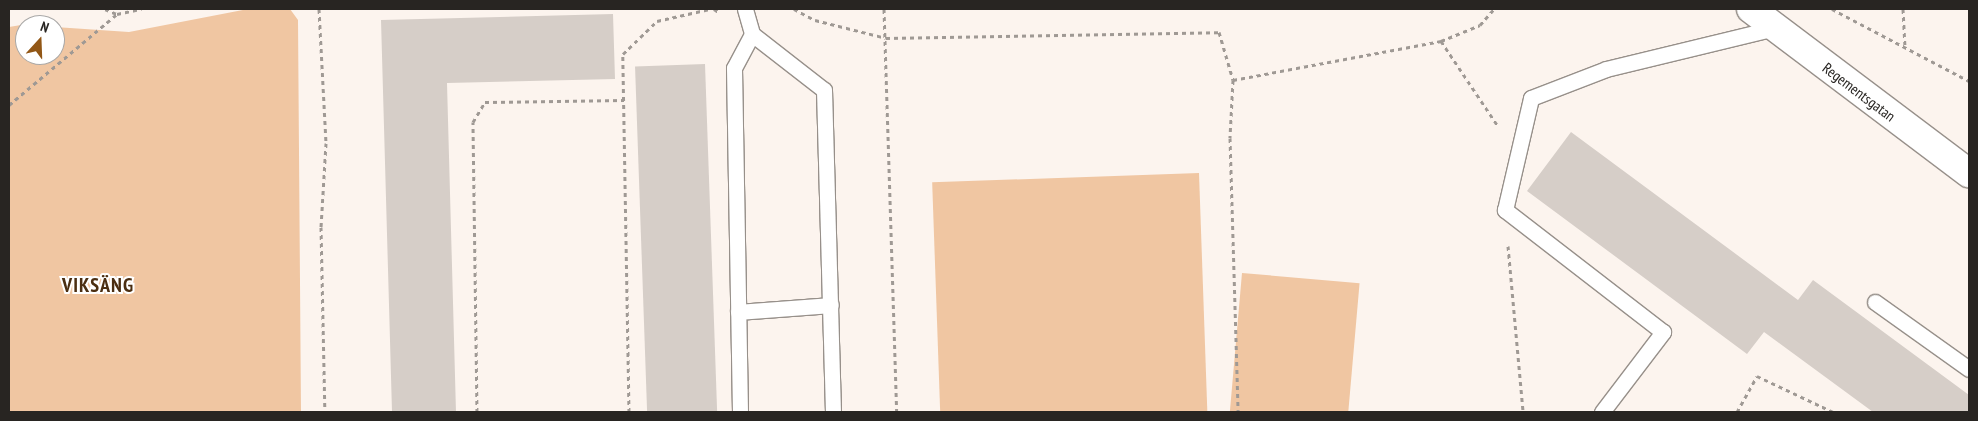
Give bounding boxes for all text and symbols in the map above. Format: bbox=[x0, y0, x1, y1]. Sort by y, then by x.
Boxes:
north arrow bbox=[15, 15, 65, 65]
text: N bbox=[38, 17, 51, 37]
street label: Regementsgatan bbox=[1819, 59, 1899, 125]
district label: VIKSÄNG bbox=[61, 273, 135, 297]

